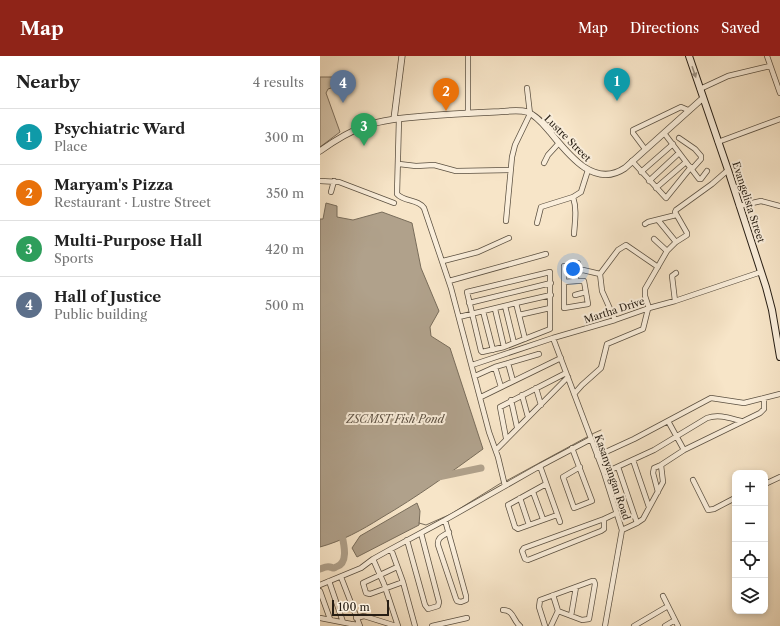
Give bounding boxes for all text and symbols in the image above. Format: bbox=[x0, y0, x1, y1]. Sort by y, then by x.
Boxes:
text: Map bbox=[20, 17, 64, 40]
text: Map bbox=[578, 19, 608, 37]
text: Directions bbox=[630, 19, 699, 37]
text: Saved bbox=[721, 19, 760, 37]
one-way arrow bbox=[692, 67, 698, 79]
pin: 1 bbox=[604, 68, 630, 101]
pin: 4 bbox=[330, 70, 356, 103]
text: Nearby bbox=[16, 72, 80, 92]
text: 4 results bbox=[253, 74, 304, 90]
pin: 2 bbox=[433, 78, 459, 111]
street label: Lustre Street bbox=[541, 112, 594, 165]
pin: 3 bbox=[351, 113, 377, 146]
text: Psychiatric Ward bbox=[54, 119, 185, 138]
text: 1 bbox=[26, 129, 32, 145]
text: 300 m bbox=[265, 129, 304, 145]
text: Place bbox=[54, 138, 87, 154]
street label: Evangelista Street bbox=[729, 160, 768, 245]
text: Maryam's Pizza bbox=[54, 175, 173, 194]
text: 2 bbox=[25, 185, 33, 201]
text: 350 m bbox=[266, 185, 304, 201]
text: Restaurant · Lustre Street bbox=[54, 194, 211, 210]
text: Multi-Purpose Hall bbox=[54, 231, 202, 250]
text: 3 bbox=[25, 241, 33, 257]
text: 420 m bbox=[265, 241, 304, 257]
text: Sports bbox=[54, 250, 93, 266]
your location bbox=[563, 259, 583, 279]
text: Hall of Justice bbox=[54, 287, 161, 306]
street label: Martha Drive bbox=[582, 294, 647, 326]
text: 4 bbox=[25, 297, 33, 313]
text: 500 m bbox=[265, 297, 304, 313]
text: Public building bbox=[54, 306, 147, 322]
water label: ZSCMST Fish Pond bbox=[345, 412, 445, 426]
street label: Kasanyangan Road bbox=[592, 433, 633, 522]
map controls bbox=[732, 470, 768, 614]
button: + bbox=[732, 470, 768, 506]
button: − bbox=[732, 506, 768, 542]
button: locate bbox=[732, 542, 768, 578]
button: layers bbox=[732, 578, 768, 614]
scale bar bbox=[332, 598, 389, 617]
text: 100 m bbox=[338, 600, 370, 614]

